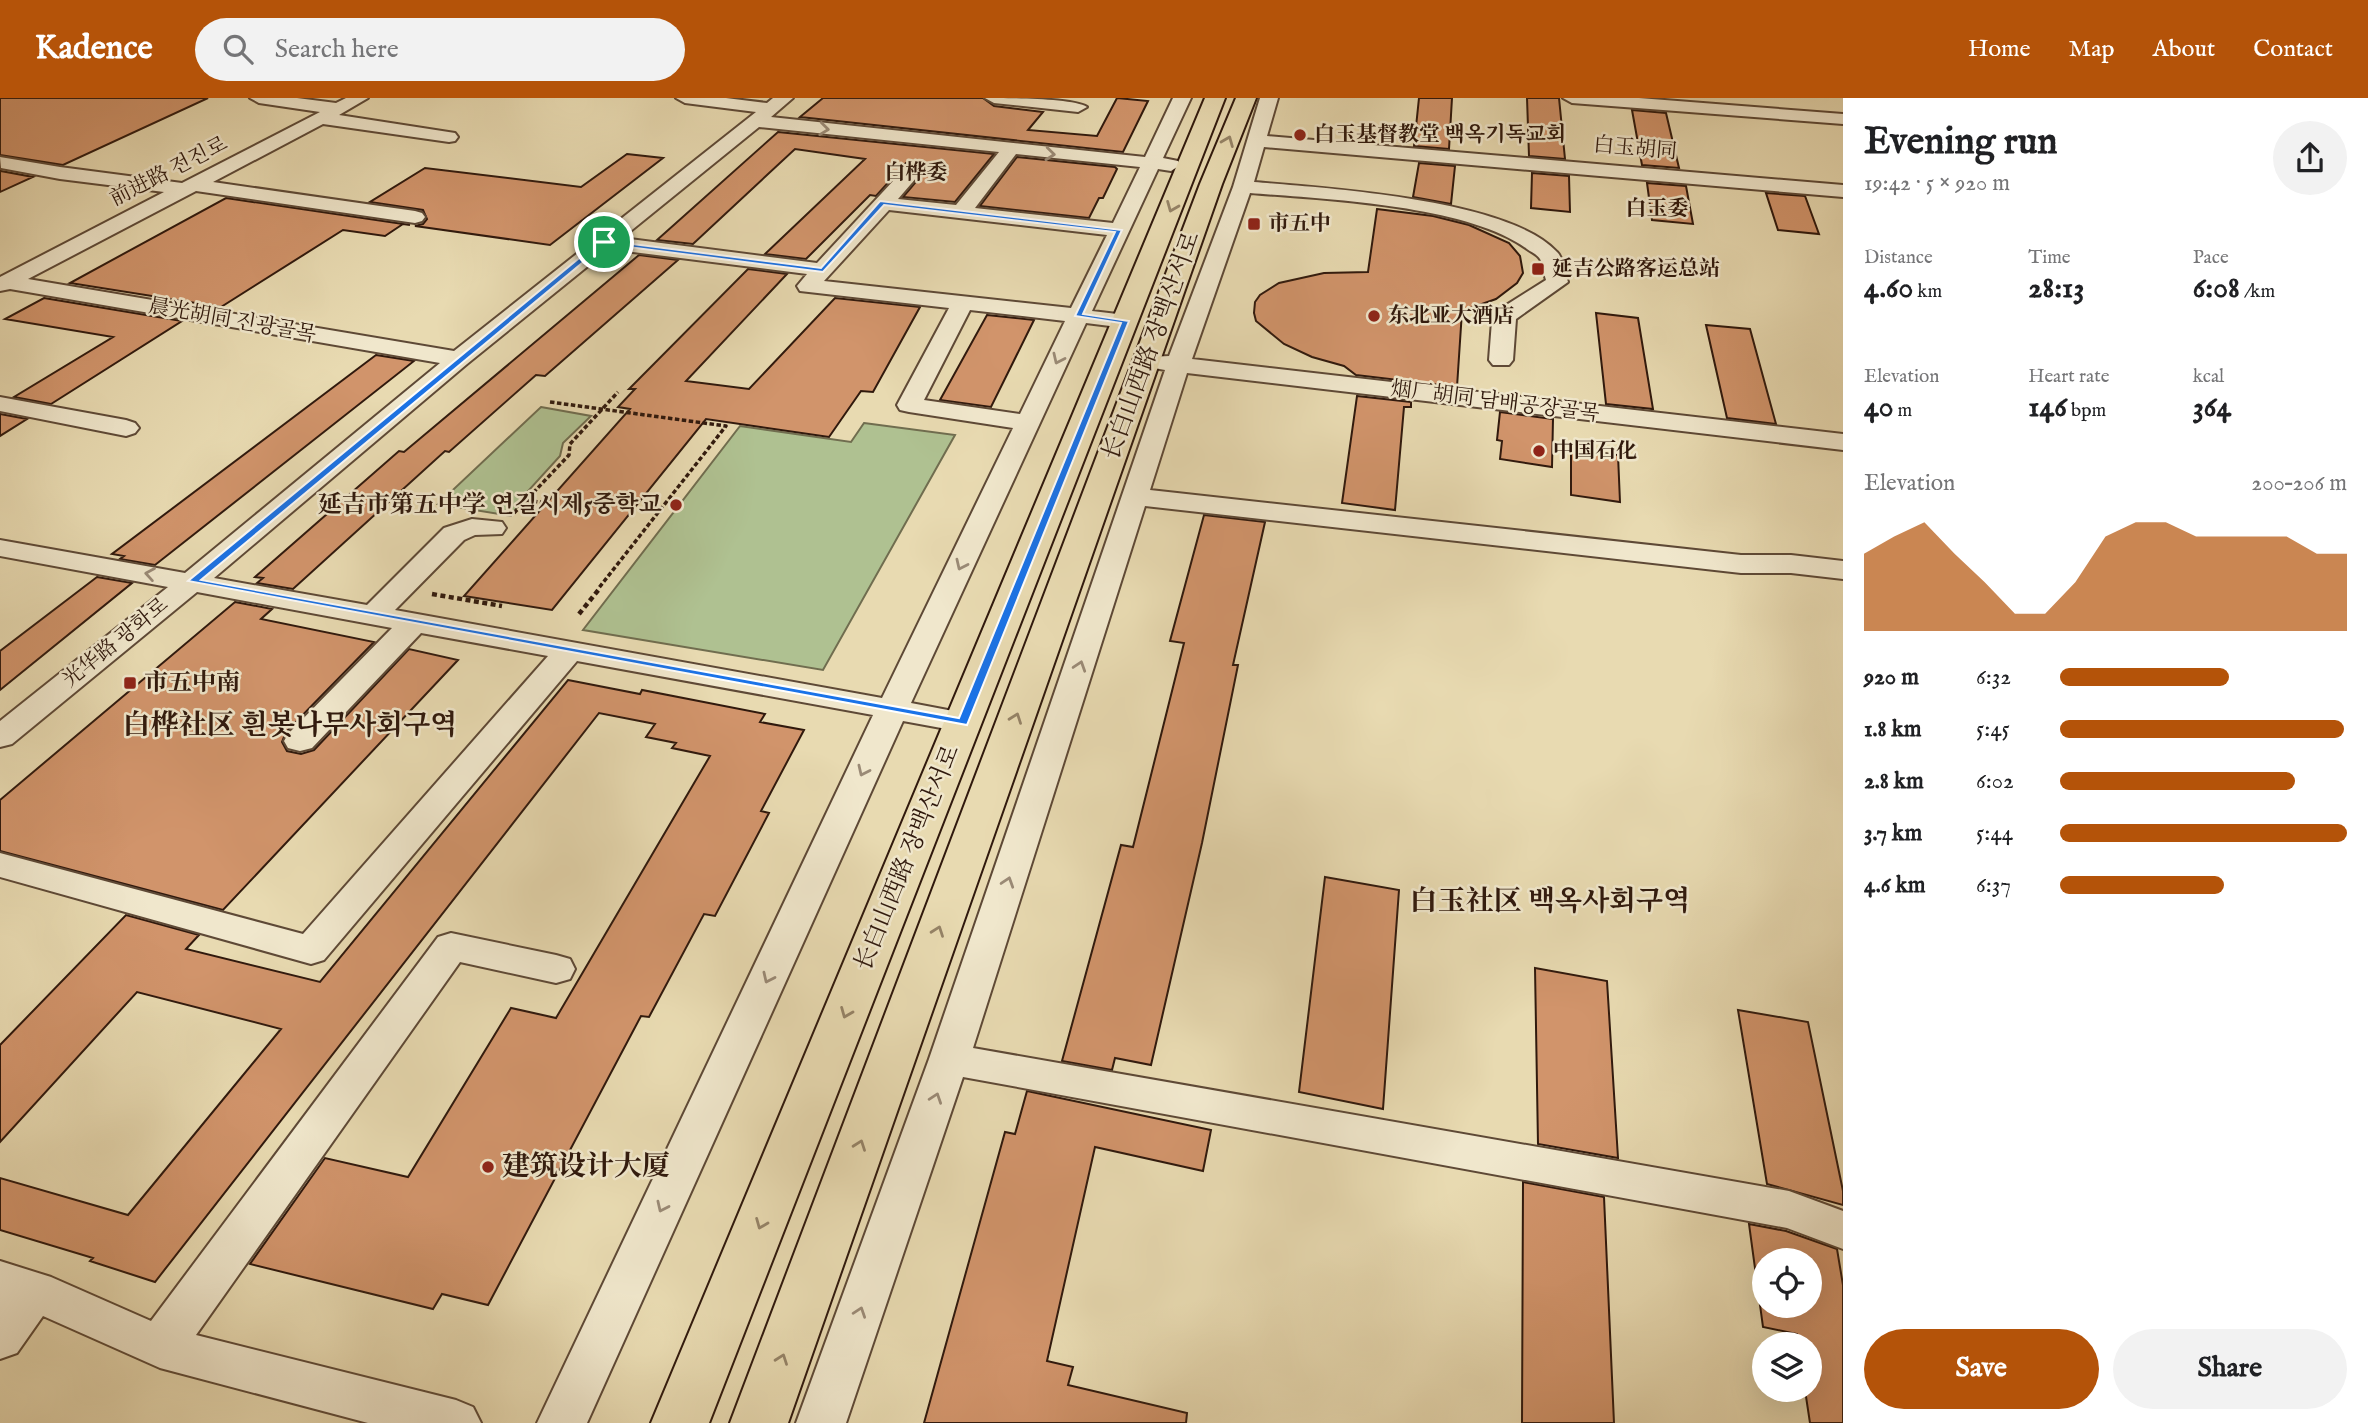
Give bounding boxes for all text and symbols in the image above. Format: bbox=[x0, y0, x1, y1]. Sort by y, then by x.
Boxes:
search box bbox=[195, 18, 685, 81]
text: Kadence bbox=[35, 28, 153, 70]
icon: search bbox=[219, 30, 257, 68]
text: Search here bbox=[275, 33, 399, 66]
text: Home bbox=[1968, 34, 2031, 65]
text: Map bbox=[2069, 34, 2115, 65]
text: About bbox=[2153, 34, 2215, 65]
text: Contact bbox=[2253, 34, 2333, 65]
text: Evening run bbox=[1864, 119, 2058, 167]
one-way arrow bbox=[818, 121, 829, 136]
button: share bbox=[2273, 121, 2347, 195]
place label: 白玉基督教堂 백옥기독교회 bbox=[1314, 122, 1566, 149]
marker: 白玉基督教堂 백옥기독교회 bbox=[1292, 127, 1308, 143]
street label: 前进路 전진로 bbox=[106, 131, 232, 213]
street label: 白玉胡同 bbox=[1592, 132, 1678, 166]
one-way arrow bbox=[1220, 136, 1234, 148]
one-way arrow bbox=[1045, 146, 1056, 161]
district label: 白桦委 bbox=[885, 160, 948, 187]
text: 19:42 · 5 × 920 m bbox=[1864, 169, 2010, 198]
district label: 白玉委 bbox=[1626, 196, 1689, 223]
one-way arrow bbox=[1166, 200, 1180, 212]
place label: 市五中 bbox=[1268, 211, 1331, 238]
pin bbox=[574, 212, 634, 272]
marker: 市五中 bbox=[1246, 216, 1262, 232]
icon: arrive bbox=[585, 223, 623, 261]
street label: 长白山西路 장백산서로 bbox=[1096, 227, 1208, 465]
text: Distance bbox=[1864, 246, 1933, 270]
text: Time bbox=[2028, 246, 2071, 270]
text: Pace bbox=[2193, 246, 2229, 270]
place label: 延吉公路客运总站 bbox=[1552, 256, 1720, 283]
marker: 延吉公路客运总站 bbox=[1530, 261, 1546, 277]
text: 4.60 bbox=[1864, 270, 1913, 308]
text: 28:13 bbox=[2028, 270, 2084, 308]
text: 6:08 bbox=[2193, 270, 2240, 308]
text: km bbox=[1913, 280, 1942, 304]
text: /km bbox=[2240, 280, 2275, 304]
street label: 晨光胡同 진광골목 bbox=[146, 293, 318, 349]
place label: 东北亚大酒店 bbox=[1388, 303, 1514, 330]
marker: 东北亚大酒店 bbox=[1366, 308, 1382, 324]
one-way arrow bbox=[1052, 352, 1066, 364]
text: Elevation bbox=[1864, 365, 1939, 389]
text: Heart rate bbox=[2028, 365, 2109, 389]
text: kcal bbox=[2193, 365, 2224, 389]
street label: 烟厂胡同 담배공장골목 bbox=[1389, 376, 1601, 428]
text: 40 bbox=[1864, 389, 1893, 427]
text: 146 bbox=[2028, 389, 2067, 427]
text: 364 bbox=[2193, 389, 2231, 427]
text: m bbox=[1893, 399, 1912, 423]
text: bpm bbox=[2067, 399, 2106, 423]
place label: 中国石化 bbox=[1553, 438, 1637, 465]
marker: 中国石化 bbox=[1531, 443, 1547, 459]
text: Elevation bbox=[1864, 469, 1955, 498]
text: 200–206 m bbox=[2251, 469, 2347, 498]
place label: 延吉市第五中学 연길시제5중학교 bbox=[318, 490, 662, 521]
marker: 延吉市第五中学 연길시제5중학교 bbox=[668, 497, 684, 513]
one-way arrow bbox=[955, 558, 969, 570]
one-way arrow bbox=[144, 567, 156, 582]
street label: 光华路 광화로 bbox=[58, 592, 174, 694]
one-way arrow bbox=[1072, 661, 1086, 673]
text: 920 m bbox=[1864, 663, 1919, 692]
text: 6:32 bbox=[1976, 663, 2011, 692]
place label: 市五中南 bbox=[144, 668, 240, 699]
marker: 市五中南 bbox=[122, 675, 138, 691]
district label: 白桦社区 흰봇나무사회구역 bbox=[123, 709, 457, 744]
one-way arrow bbox=[1008, 712, 1022, 724]
text: 1.8 km bbox=[1864, 715, 1922, 744]
text: 5:45 bbox=[1976, 715, 2010, 744]
street label: 长白山西路 장백산서로 bbox=[848, 740, 968, 976]
one-way arrow bbox=[858, 764, 872, 776]
text: 2.8 km bbox=[1864, 767, 1924, 796]
text: 6:02 bbox=[1976, 767, 2014, 796]
text: 3.7 km bbox=[1864, 819, 1922, 848]
text: 5:44 bbox=[1976, 819, 2013, 848]
text: 4.6 km bbox=[1864, 871, 1926, 900]
text: 6:37 bbox=[1976, 871, 2011, 900]
one-way arrow bbox=[1000, 876, 1014, 889]
district label: 白玉社区 백옥사회구역 bbox=[1410, 885, 1690, 920]
one-way arrow bbox=[930, 926, 944, 938]
one-way arrow bbox=[762, 971, 776, 983]
one-way arrow bbox=[840, 1006, 854, 1018]
one-way arrow bbox=[928, 1092, 942, 1104]
one-way arrow bbox=[852, 1140, 866, 1152]
place label: 建筑设计大厦 bbox=[502, 1150, 670, 1185]
marker: 建筑设计大厦 bbox=[480, 1159, 496, 1175]
one-way arrow bbox=[657, 1199, 671, 1212]
one-way arrow bbox=[755, 1217, 769, 1229]
map controls bbox=[1752, 1248, 1822, 1402]
button: locate bbox=[1752, 1248, 1822, 1318]
one-way arrow bbox=[852, 1307, 866, 1319]
button: Save bbox=[1864, 1329, 2099, 1409]
button: Share bbox=[2113, 1329, 2347, 1409]
button: layers bbox=[1752, 1332, 1822, 1402]
one-way arrow bbox=[774, 1353, 788, 1365]

